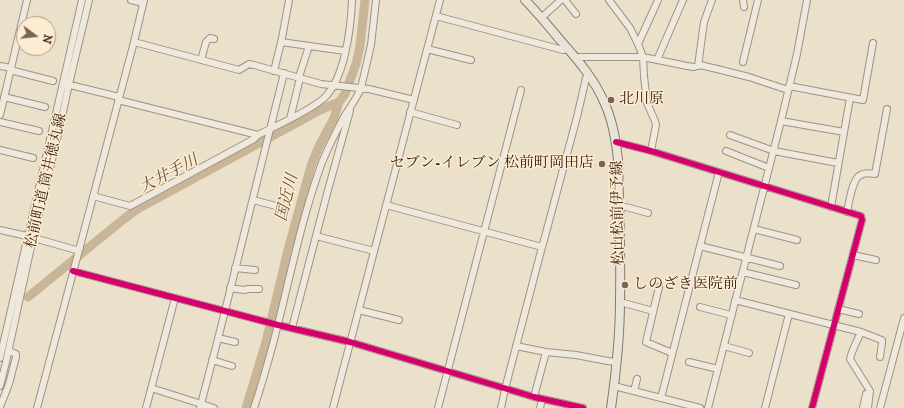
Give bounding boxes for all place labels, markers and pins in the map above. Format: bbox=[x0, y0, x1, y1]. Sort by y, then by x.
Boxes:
place label: 北川原 bbox=[619, 91, 664, 109]
marker: 北川原 bbox=[606, 95, 616, 105]
place label: セブン-イレブン 松前町岡田店 bbox=[390, 155, 594, 173]
marker: セブン-イレブン 松前町岡田店 bbox=[597, 159, 607, 169]
place label: しのざき医院前 bbox=[633, 276, 738, 294]
marker: しのざき医院前 bbox=[620, 280, 630, 290]

